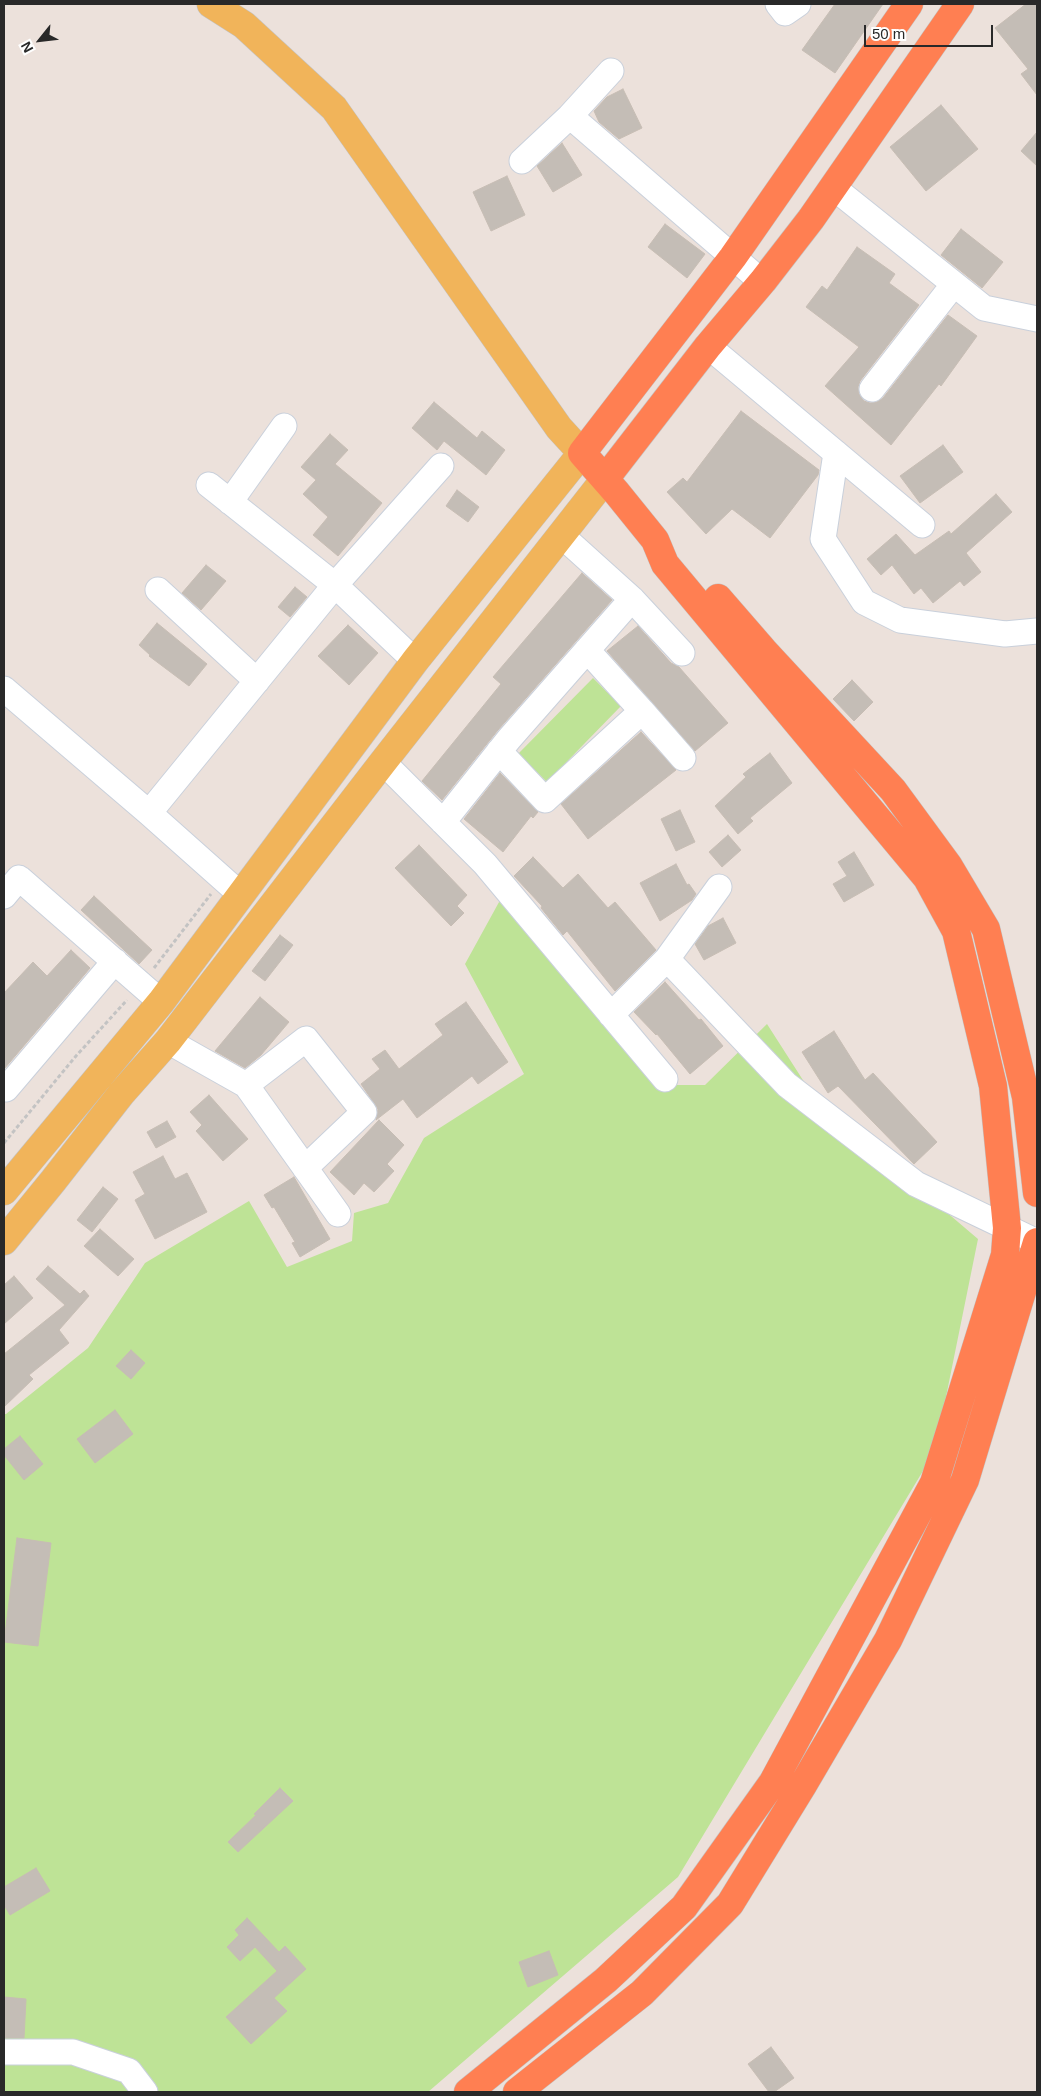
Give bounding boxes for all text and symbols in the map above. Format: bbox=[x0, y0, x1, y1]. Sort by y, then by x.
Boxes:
north arrow bbox=[15, 15, 65, 65]
scale bar bbox=[866, 15, 995, 47]
text: 50 m bbox=[872, 25, 905, 42]
text: N bbox=[17, 39, 36, 56]

